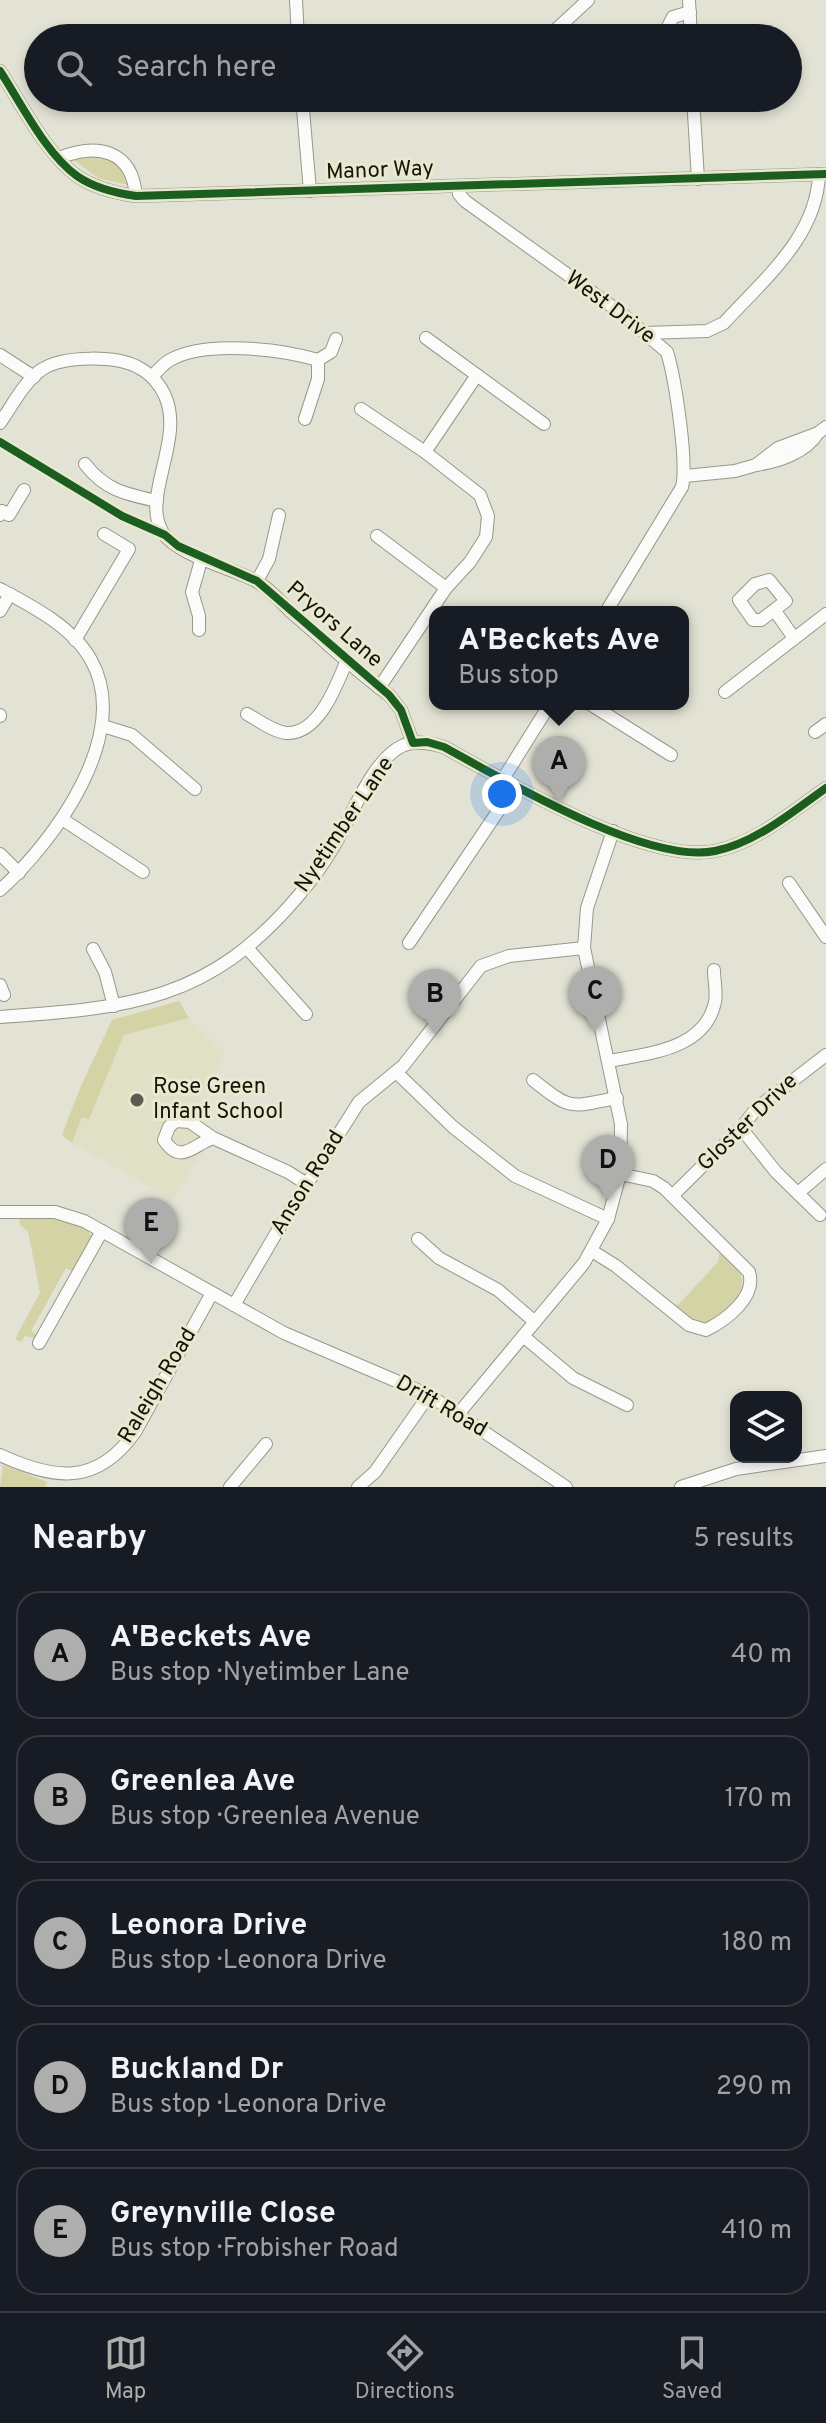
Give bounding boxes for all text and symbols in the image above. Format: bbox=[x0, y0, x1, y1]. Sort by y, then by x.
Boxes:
search box bbox=[24, 24, 802, 112]
icon: search bbox=[52, 46, 96, 90]
text: Search here bbox=[116, 50, 276, 87]
street label: Manor Way bbox=[325, 156, 435, 186]
street label: West Drive bbox=[560, 266, 660, 350]
street label: Pryors Lane bbox=[280, 576, 388, 674]
popup bbox=[429, 606, 689, 710]
text: A'Beckets Ave bbox=[458, 623, 660, 660]
text: Bus stop bbox=[458, 660, 559, 693]
pin: A bbox=[533, 736, 585, 802]
street label: Nyetimber Lane bbox=[290, 752, 400, 898]
your location bbox=[482, 774, 522, 814]
pin: C bbox=[569, 966, 621, 1032]
pin: B bbox=[409, 969, 461, 1035]
street label: Gloster Drive bbox=[692, 1068, 804, 1178]
place label: Rose Green Infant School bbox=[153, 1074, 283, 1126]
marker: Rose Green Infant School bbox=[128, 1091, 146, 1109]
street label: Anson Road bbox=[265, 1126, 351, 1240]
pin: D bbox=[582, 1135, 634, 1201]
pin: E bbox=[125, 1198, 177, 1264]
street label: Raleigh Road bbox=[113, 1323, 203, 1449]
street label: Drift Road bbox=[390, 1370, 492, 1444]
map controls bbox=[730, 1391, 802, 1463]
button: layers bbox=[730, 1391, 802, 1463]
text: Nearby bbox=[32, 1518, 147, 1561]
text: 5 results bbox=[693, 1523, 794, 1556]
text: A'Beckets Ave bbox=[110, 1620, 311, 1657]
text: A bbox=[51, 1639, 69, 1672]
text: 40 m bbox=[731, 1639, 792, 1672]
text: Bus stop · Nyetimber Lane bbox=[110, 1657, 410, 1690]
text: Greenlea Ave bbox=[110, 1764, 295, 1801]
text: B bbox=[51, 1783, 69, 1816]
text: 170 m bbox=[725, 1783, 792, 1816]
text: Bus stop · Greenlea Avenue bbox=[110, 1801, 420, 1834]
text: Leonora Drive bbox=[110, 1908, 307, 1945]
text: C bbox=[52, 1927, 68, 1960]
text: 180 m bbox=[722, 1927, 792, 1960]
text: Bus stop · Leonora Drive bbox=[110, 1945, 387, 1978]
text: Buckland Dr bbox=[110, 2052, 283, 2089]
text: D bbox=[51, 2071, 69, 2104]
text: 290 m bbox=[716, 2071, 792, 2104]
text: Bus stop · Leonora Drive bbox=[110, 2089, 387, 2122]
text: Greynville Close bbox=[110, 2196, 336, 2233]
text: E bbox=[52, 2215, 68, 2248]
text: 410 m bbox=[721, 2215, 792, 2248]
text: Bus stop · Frobisher Road bbox=[110, 2233, 399, 2266]
tab: Map bbox=[104, 2331, 148, 2406]
tab: Directions bbox=[355, 2331, 455, 2406]
tab: Saved bbox=[662, 2331, 722, 2406]

